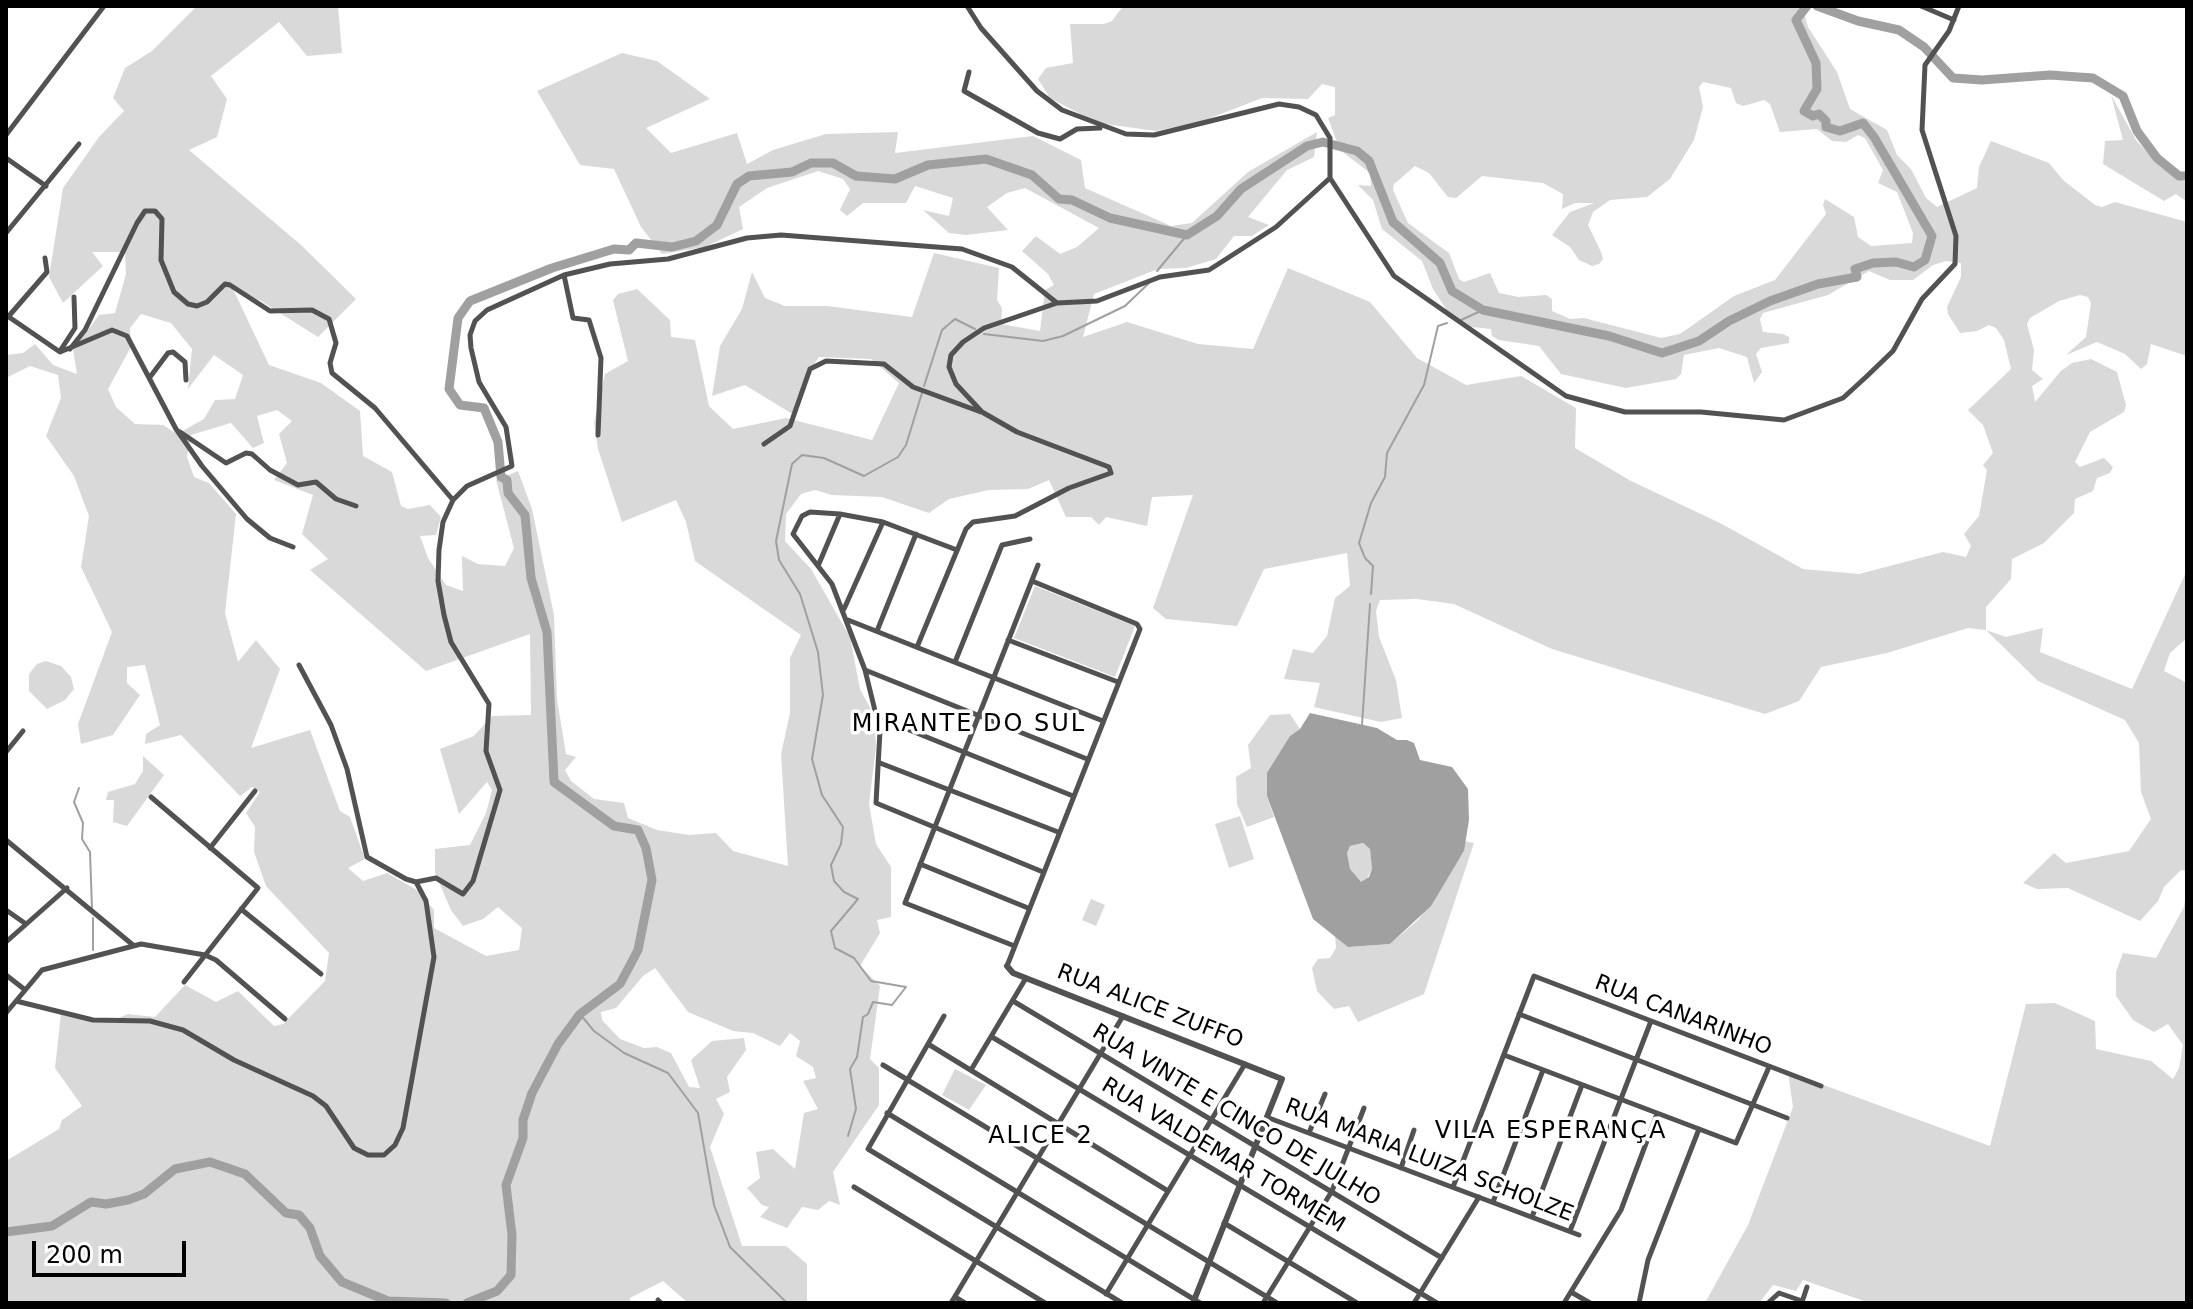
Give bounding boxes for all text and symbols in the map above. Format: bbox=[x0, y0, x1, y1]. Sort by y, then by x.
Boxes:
district label: MIRANTE DO SUL bbox=[852, 711, 1086, 739]
street label: RUA ALICE ZUFFO bbox=[1053, 959, 1247, 1055]
street label: RUA CANARINHO bbox=[1591, 970, 1775, 1062]
street label: RUA VINTE E CINCO DE JULHO bbox=[1087, 1019, 1385, 1213]
street label: RUA VALDEMAR TORMEM bbox=[1096, 1073, 1350, 1239]
street label: RUA MARIA LUIZA SCHOLZE bbox=[1281, 1094, 1577, 1228]
district label: VILA ESPERANÇA bbox=[1435, 1118, 1667, 1146]
district label: ALICE 2 bbox=[988, 1123, 1094, 1151]
scale bar bbox=[36, 1225, 190, 1275]
text: 200 m bbox=[46, 1241, 123, 1269]

